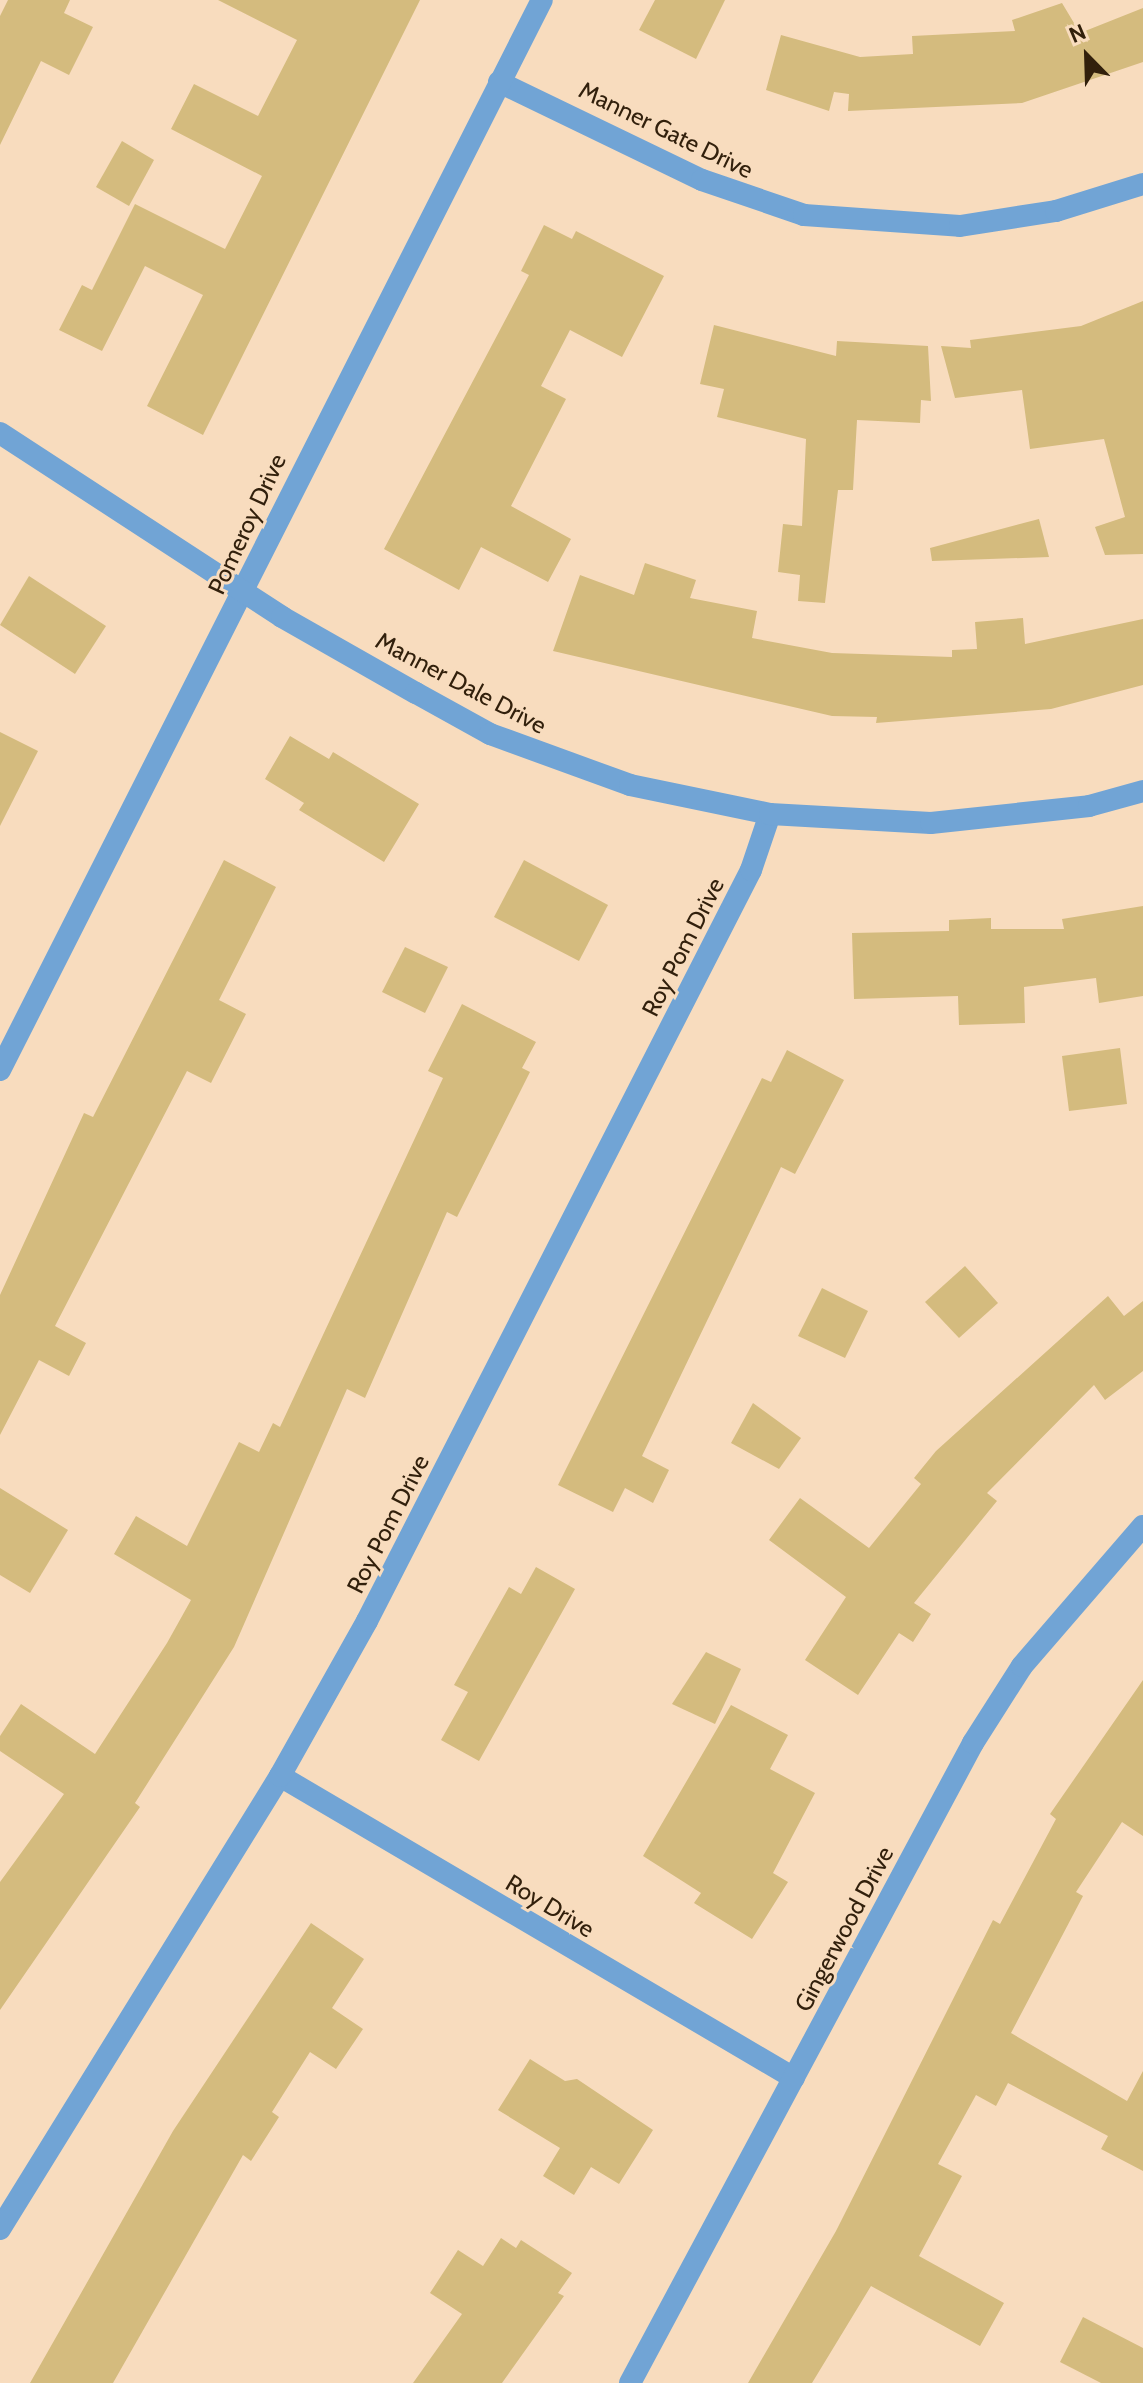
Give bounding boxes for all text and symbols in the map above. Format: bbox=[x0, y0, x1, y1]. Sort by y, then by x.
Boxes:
north arrow bbox=[1047, 16, 1127, 96]
text: N bbox=[1065, 18, 1090, 49]
street label: Manner Gate Drive bbox=[574, 75, 758, 185]
street label: Pomeroy Drive bbox=[202, 449, 292, 599]
street label: Manner Dale Drive bbox=[371, 626, 551, 740]
street label: Roy Pom Drive bbox=[636, 873, 730, 1021]
street label: Roy Pom Drive bbox=[341, 1450, 435, 1598]
street label: Gingerwood Drive bbox=[788, 1842, 900, 2016]
street label: Roy Drive bbox=[500, 1868, 600, 1944]

